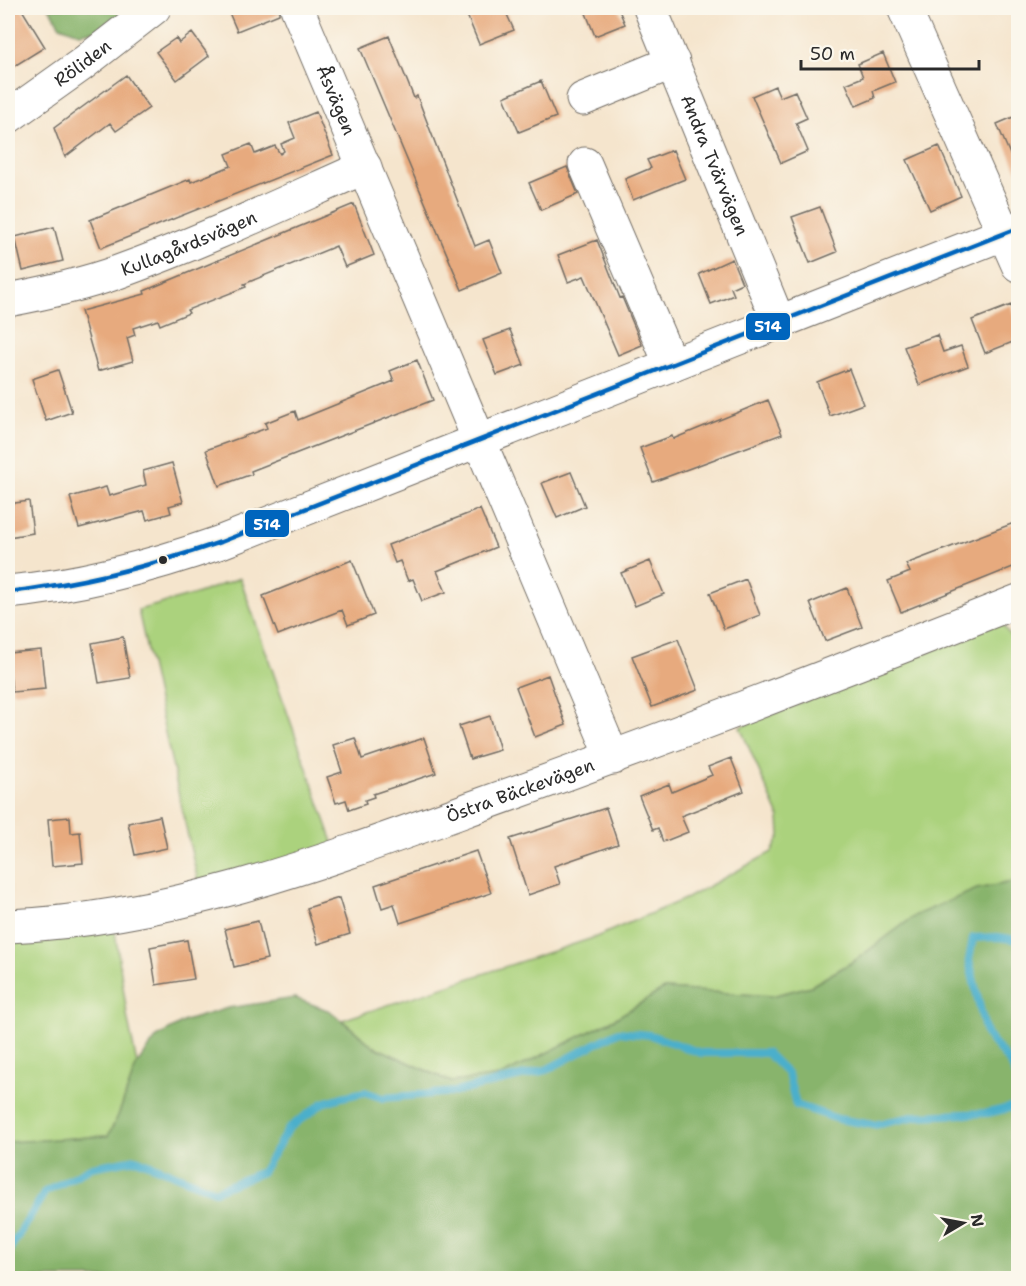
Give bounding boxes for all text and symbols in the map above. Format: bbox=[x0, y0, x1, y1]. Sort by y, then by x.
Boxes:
scale bar bbox=[801, 33, 980, 71]
street label: Röliden bbox=[49, 34, 116, 92]
text: 50 m bbox=[810, 42, 855, 66]
street label: Åsvägen bbox=[310, 62, 361, 139]
street label: Andra Tvärvägen bbox=[675, 91, 754, 239]
street label: Kullagårdsvägen bbox=[118, 205, 261, 282]
line badge: 514 bbox=[745, 312, 791, 341]
text: 514 bbox=[754, 316, 782, 337]
line badge: 514 bbox=[244, 509, 290, 538]
text: 514 bbox=[253, 514, 281, 535]
unlabelled marker bbox=[157, 554, 169, 566]
street label: Östra Bäckevägen bbox=[443, 753, 598, 828]
north arrow bbox=[933, 1193, 993, 1253]
text: N bbox=[966, 1212, 989, 1229]

